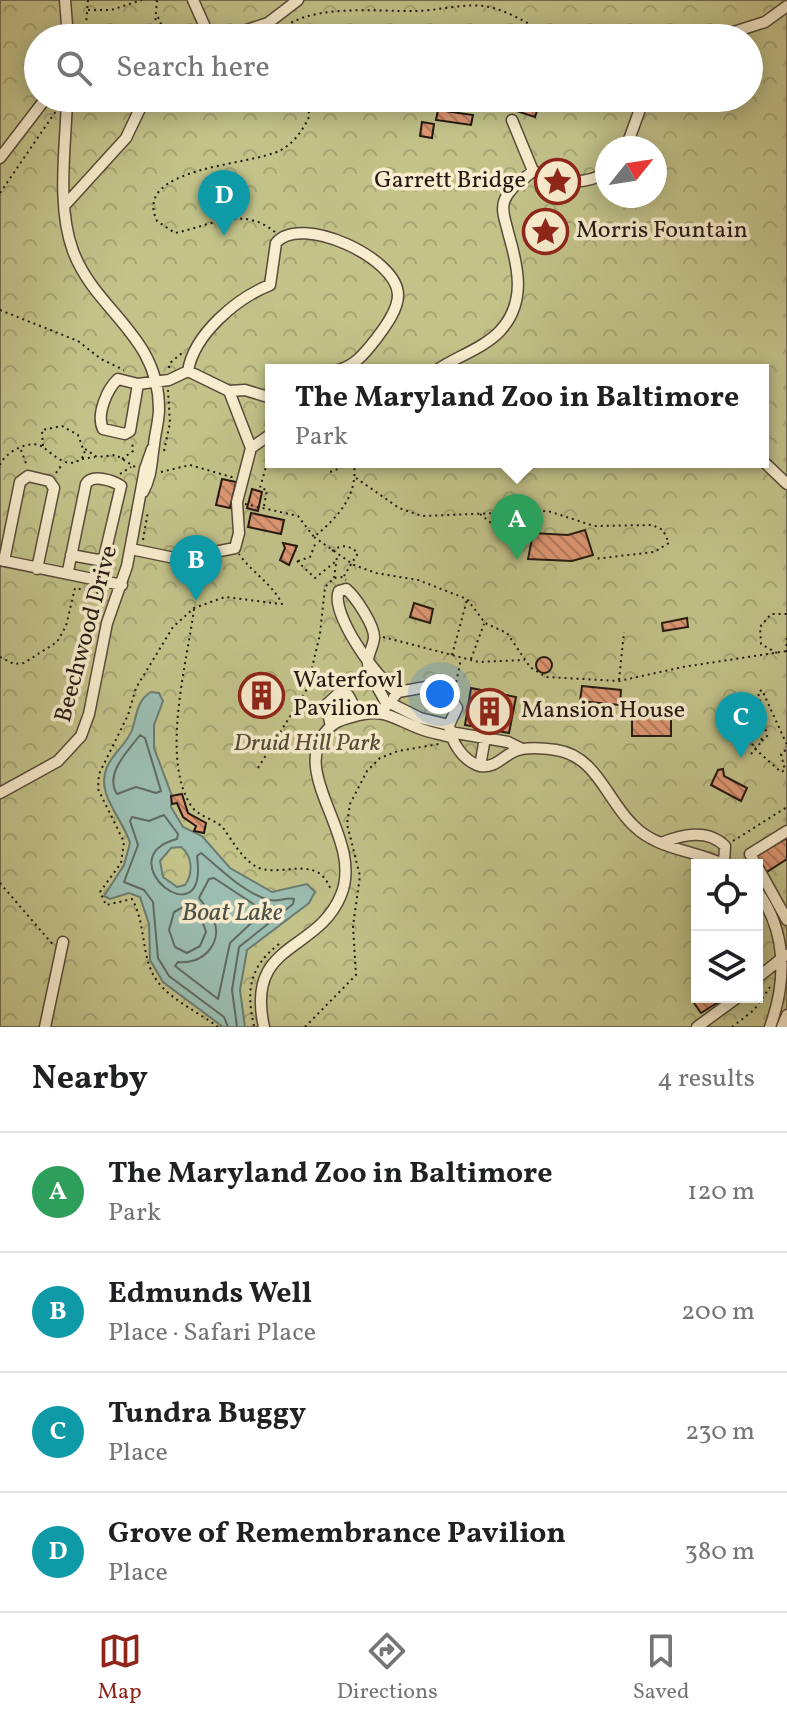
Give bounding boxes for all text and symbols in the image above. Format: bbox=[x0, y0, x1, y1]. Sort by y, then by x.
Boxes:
search box bbox=[24, 24, 763, 112]
icon: search bbox=[52, 46, 96, 90]
text: Search here bbox=[116, 47, 270, 89]
north arrow bbox=[595, 136, 667, 208]
place icon: Garrett Bridge bbox=[533, 157, 581, 205]
place label: Garrett Bridge bbox=[374, 164, 526, 198]
pin: D bbox=[198, 170, 250, 236]
place icon: Morris Fountain bbox=[521, 207, 569, 255]
place label: Morris Fountain bbox=[576, 214, 748, 248]
popup bbox=[265, 364, 769, 468]
text: The Maryland Zoo in Baltimore bbox=[295, 377, 739, 419]
text: Park bbox=[295, 419, 348, 455]
pin: A bbox=[491, 494, 543, 560]
pin: B bbox=[170, 535, 222, 601]
street label: Beechwood Drive bbox=[47, 542, 127, 726]
place label: Waterfowl Pavilion bbox=[293, 664, 403, 726]
building icon: Waterfowl Pavilion bbox=[238, 671, 286, 719]
your location bbox=[420, 674, 460, 714]
building icon: Mansion House bbox=[466, 687, 514, 735]
pin: C bbox=[715, 692, 767, 758]
place label: Mansion House bbox=[521, 694, 685, 728]
park label: Druid Hill Park bbox=[233, 727, 381, 761]
map controls bbox=[691, 859, 763, 1003]
button: locate bbox=[691, 859, 763, 931]
water label: Boat Lake bbox=[182, 895, 283, 931]
button: layers bbox=[691, 931, 763, 1003]
text: Nearby bbox=[32, 1056, 148, 1103]
text: 4 results bbox=[657, 1061, 755, 1097]
text: The Maryland Zoo in Baltimore bbox=[108, 1153, 553, 1195]
text: A bbox=[49, 1174, 67, 1210]
text: 120 m bbox=[687, 1174, 755, 1210]
text: Park bbox=[108, 1195, 161, 1231]
text: Edmunds Well bbox=[108, 1273, 312, 1315]
text: B bbox=[49, 1294, 67, 1330]
text: 200 m bbox=[681, 1294, 755, 1330]
text: Place · Safari Place bbox=[108, 1315, 316, 1351]
text: Tundra Buggy bbox=[108, 1393, 306, 1435]
text: C bbox=[50, 1414, 66, 1450]
text: 230 m bbox=[685, 1414, 755, 1450]
text: Place bbox=[108, 1435, 168, 1471]
text: Grove of Remembrance Pavilion bbox=[108, 1513, 566, 1555]
text: D bbox=[48, 1534, 68, 1570]
text: 380 m bbox=[685, 1534, 755, 1570]
text: Place bbox=[108, 1555, 168, 1591]
tab: Map bbox=[98, 1629, 142, 1708]
tab: Directions bbox=[337, 1629, 438, 1708]
tab: Saved bbox=[633, 1629, 689, 1708]

